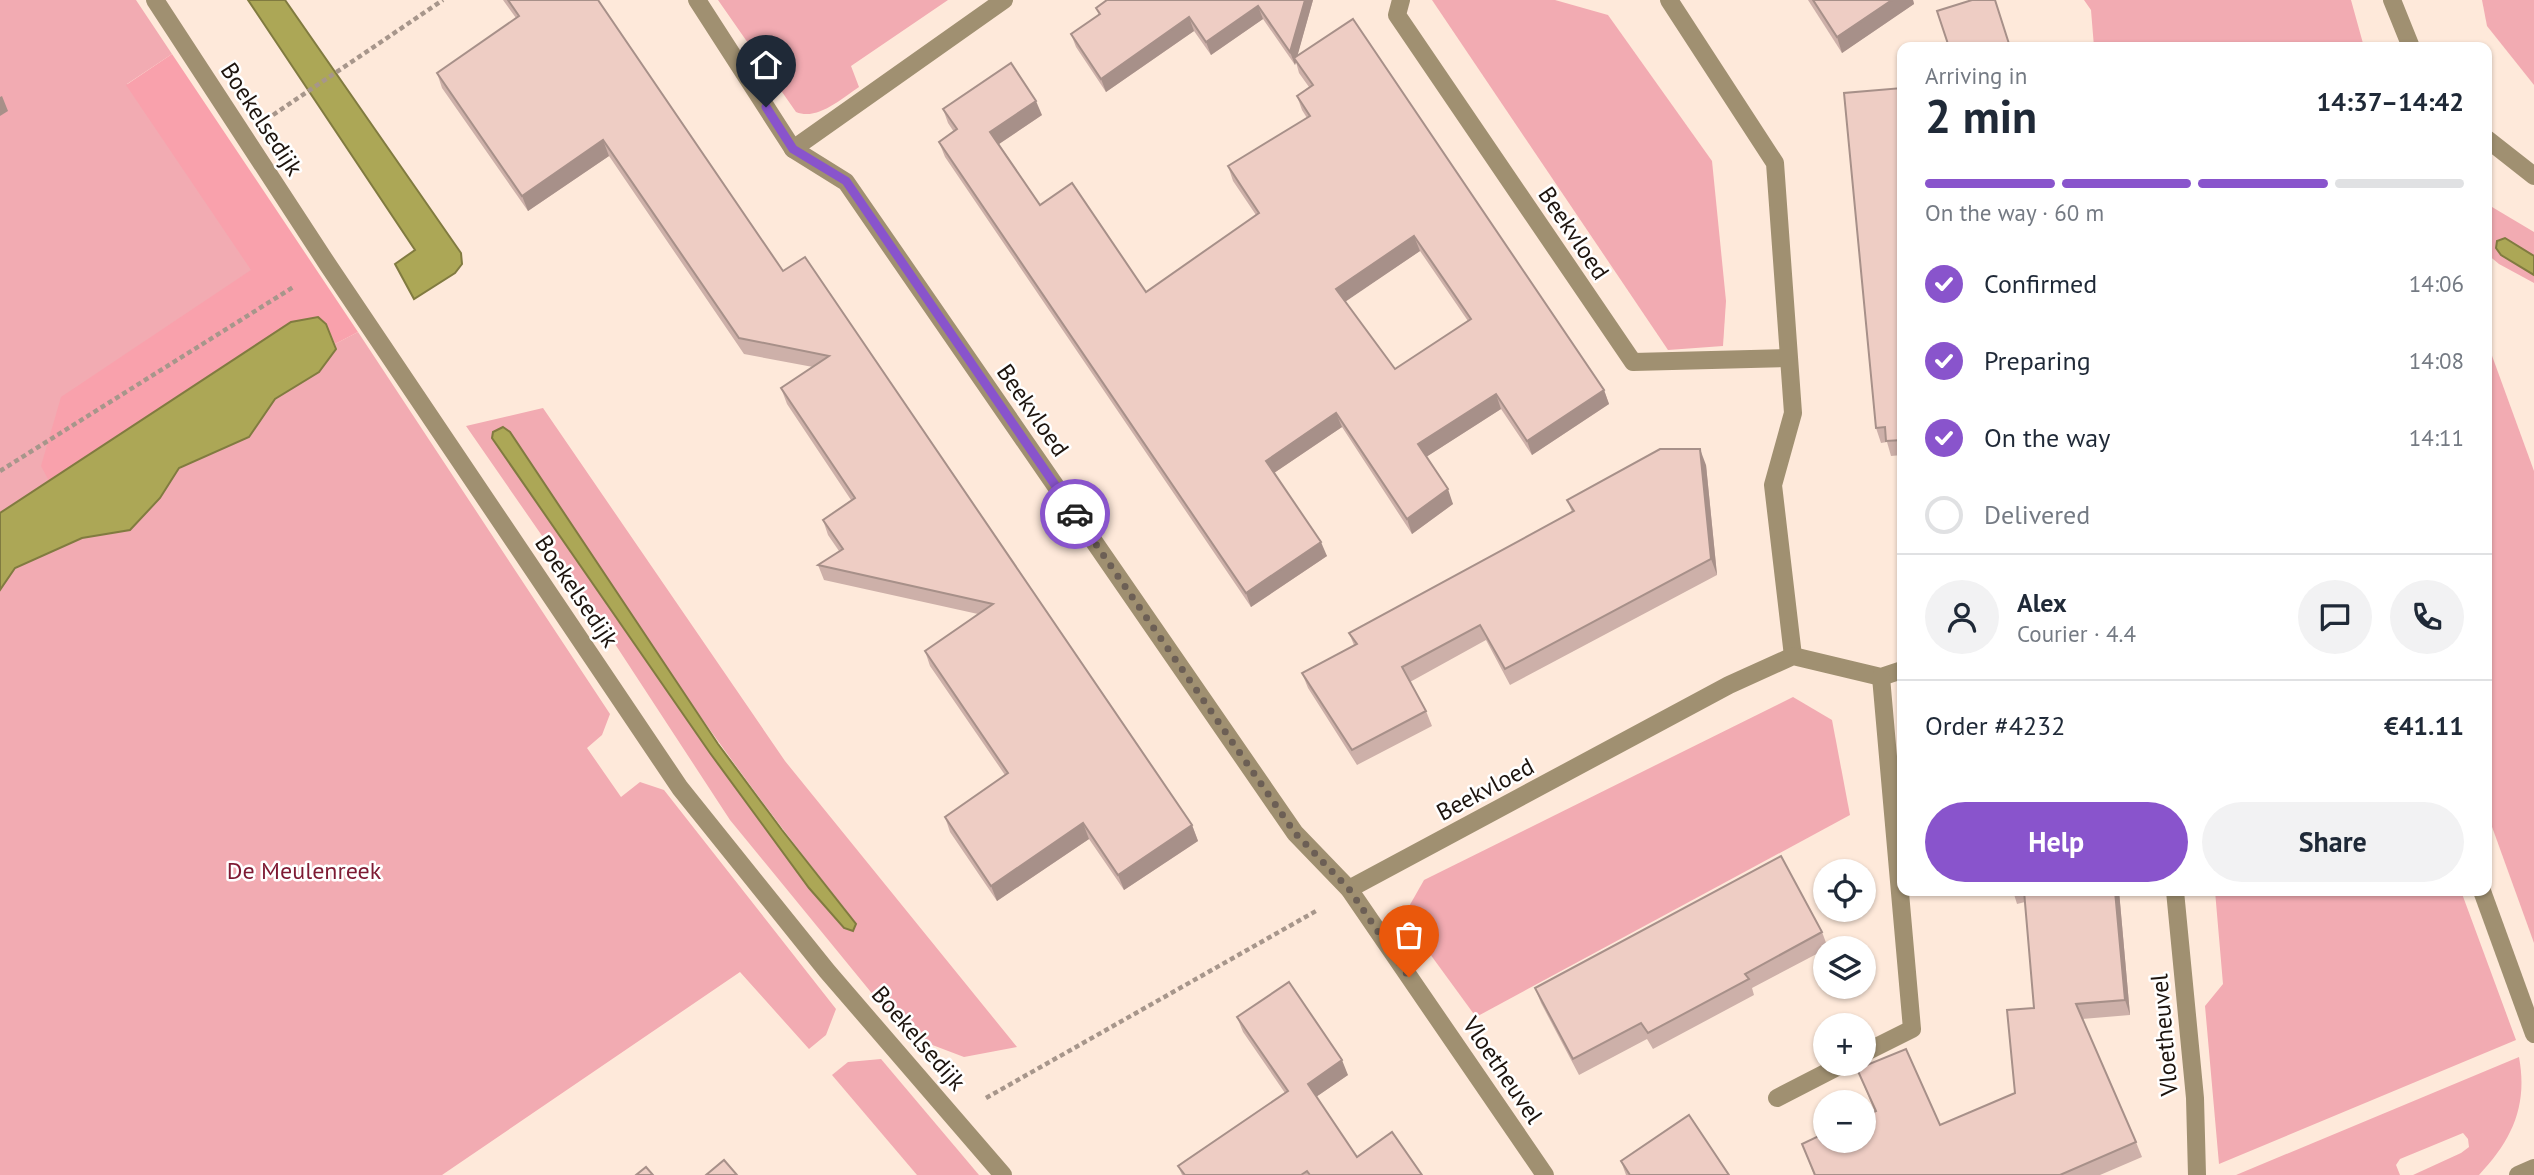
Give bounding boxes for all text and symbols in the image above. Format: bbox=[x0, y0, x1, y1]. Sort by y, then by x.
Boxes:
pin bbox=[736, 35, 796, 107]
icon: home bbox=[747, 46, 785, 84]
street label: Boekelsedijk bbox=[214, 56, 310, 182]
text: Arriving in bbox=[1925, 61, 2027, 90]
text: 14:37–14:42 bbox=[2317, 85, 2464, 118]
text: 2 min bbox=[1925, 86, 2037, 146]
street label: Beekvloed bbox=[1532, 180, 1616, 286]
text: On the way · 60 m bbox=[1925, 198, 2104, 227]
icon: check bbox=[1925, 265, 1963, 303]
text: Confirmed bbox=[1984, 267, 2097, 300]
text: 14:06 bbox=[2409, 269, 2464, 298]
icon: check bbox=[1925, 342, 1963, 380]
text: Preparing bbox=[1984, 344, 2091, 377]
text: 14:08 bbox=[2409, 346, 2464, 375]
street label: Beekvloed bbox=[990, 358, 1076, 462]
icon: check bbox=[1925, 419, 1963, 457]
text: On the way bbox=[1984, 421, 2110, 454]
text: 14:11 bbox=[2409, 423, 2464, 452]
courier bbox=[1040, 479, 1110, 549]
icon: car bbox=[1056, 495, 1094, 533]
text: Delivered bbox=[1984, 498, 2090, 531]
street label: Boekelsedijk bbox=[528, 529, 626, 654]
button: person bbox=[1925, 580, 1999, 654]
button: chat bbox=[2298, 580, 2372, 654]
button: phone bbox=[2390, 580, 2464, 654]
text: Alex bbox=[2017, 586, 2067, 619]
text: Courier · 4.4 bbox=[2017, 619, 2136, 648]
text: Order #4232 bbox=[1925, 709, 2065, 742]
text: €41.11 bbox=[2384, 709, 2464, 742]
street label: Beekvloed bbox=[1431, 750, 1539, 828]
button: Help bbox=[1925, 802, 2188, 882]
button: Share bbox=[2202, 802, 2464, 882]
park label: De Meulenreek bbox=[227, 855, 382, 886]
map controls bbox=[1813, 859, 1876, 1153]
button: locate bbox=[1813, 859, 1876, 922]
pin bbox=[1379, 905, 1439, 977]
icon: bag bbox=[1390, 916, 1428, 954]
button: layers bbox=[1813, 936, 1876, 999]
street label: Vloetheuvel bbox=[2143, 973, 2185, 1098]
street label: Boekelsedijk bbox=[865, 979, 973, 1097]
street label: Vloetheuvel bbox=[1455, 1010, 1550, 1129]
button: + bbox=[1813, 1013, 1876, 1076]
button: − bbox=[1813, 1090, 1876, 1153]

